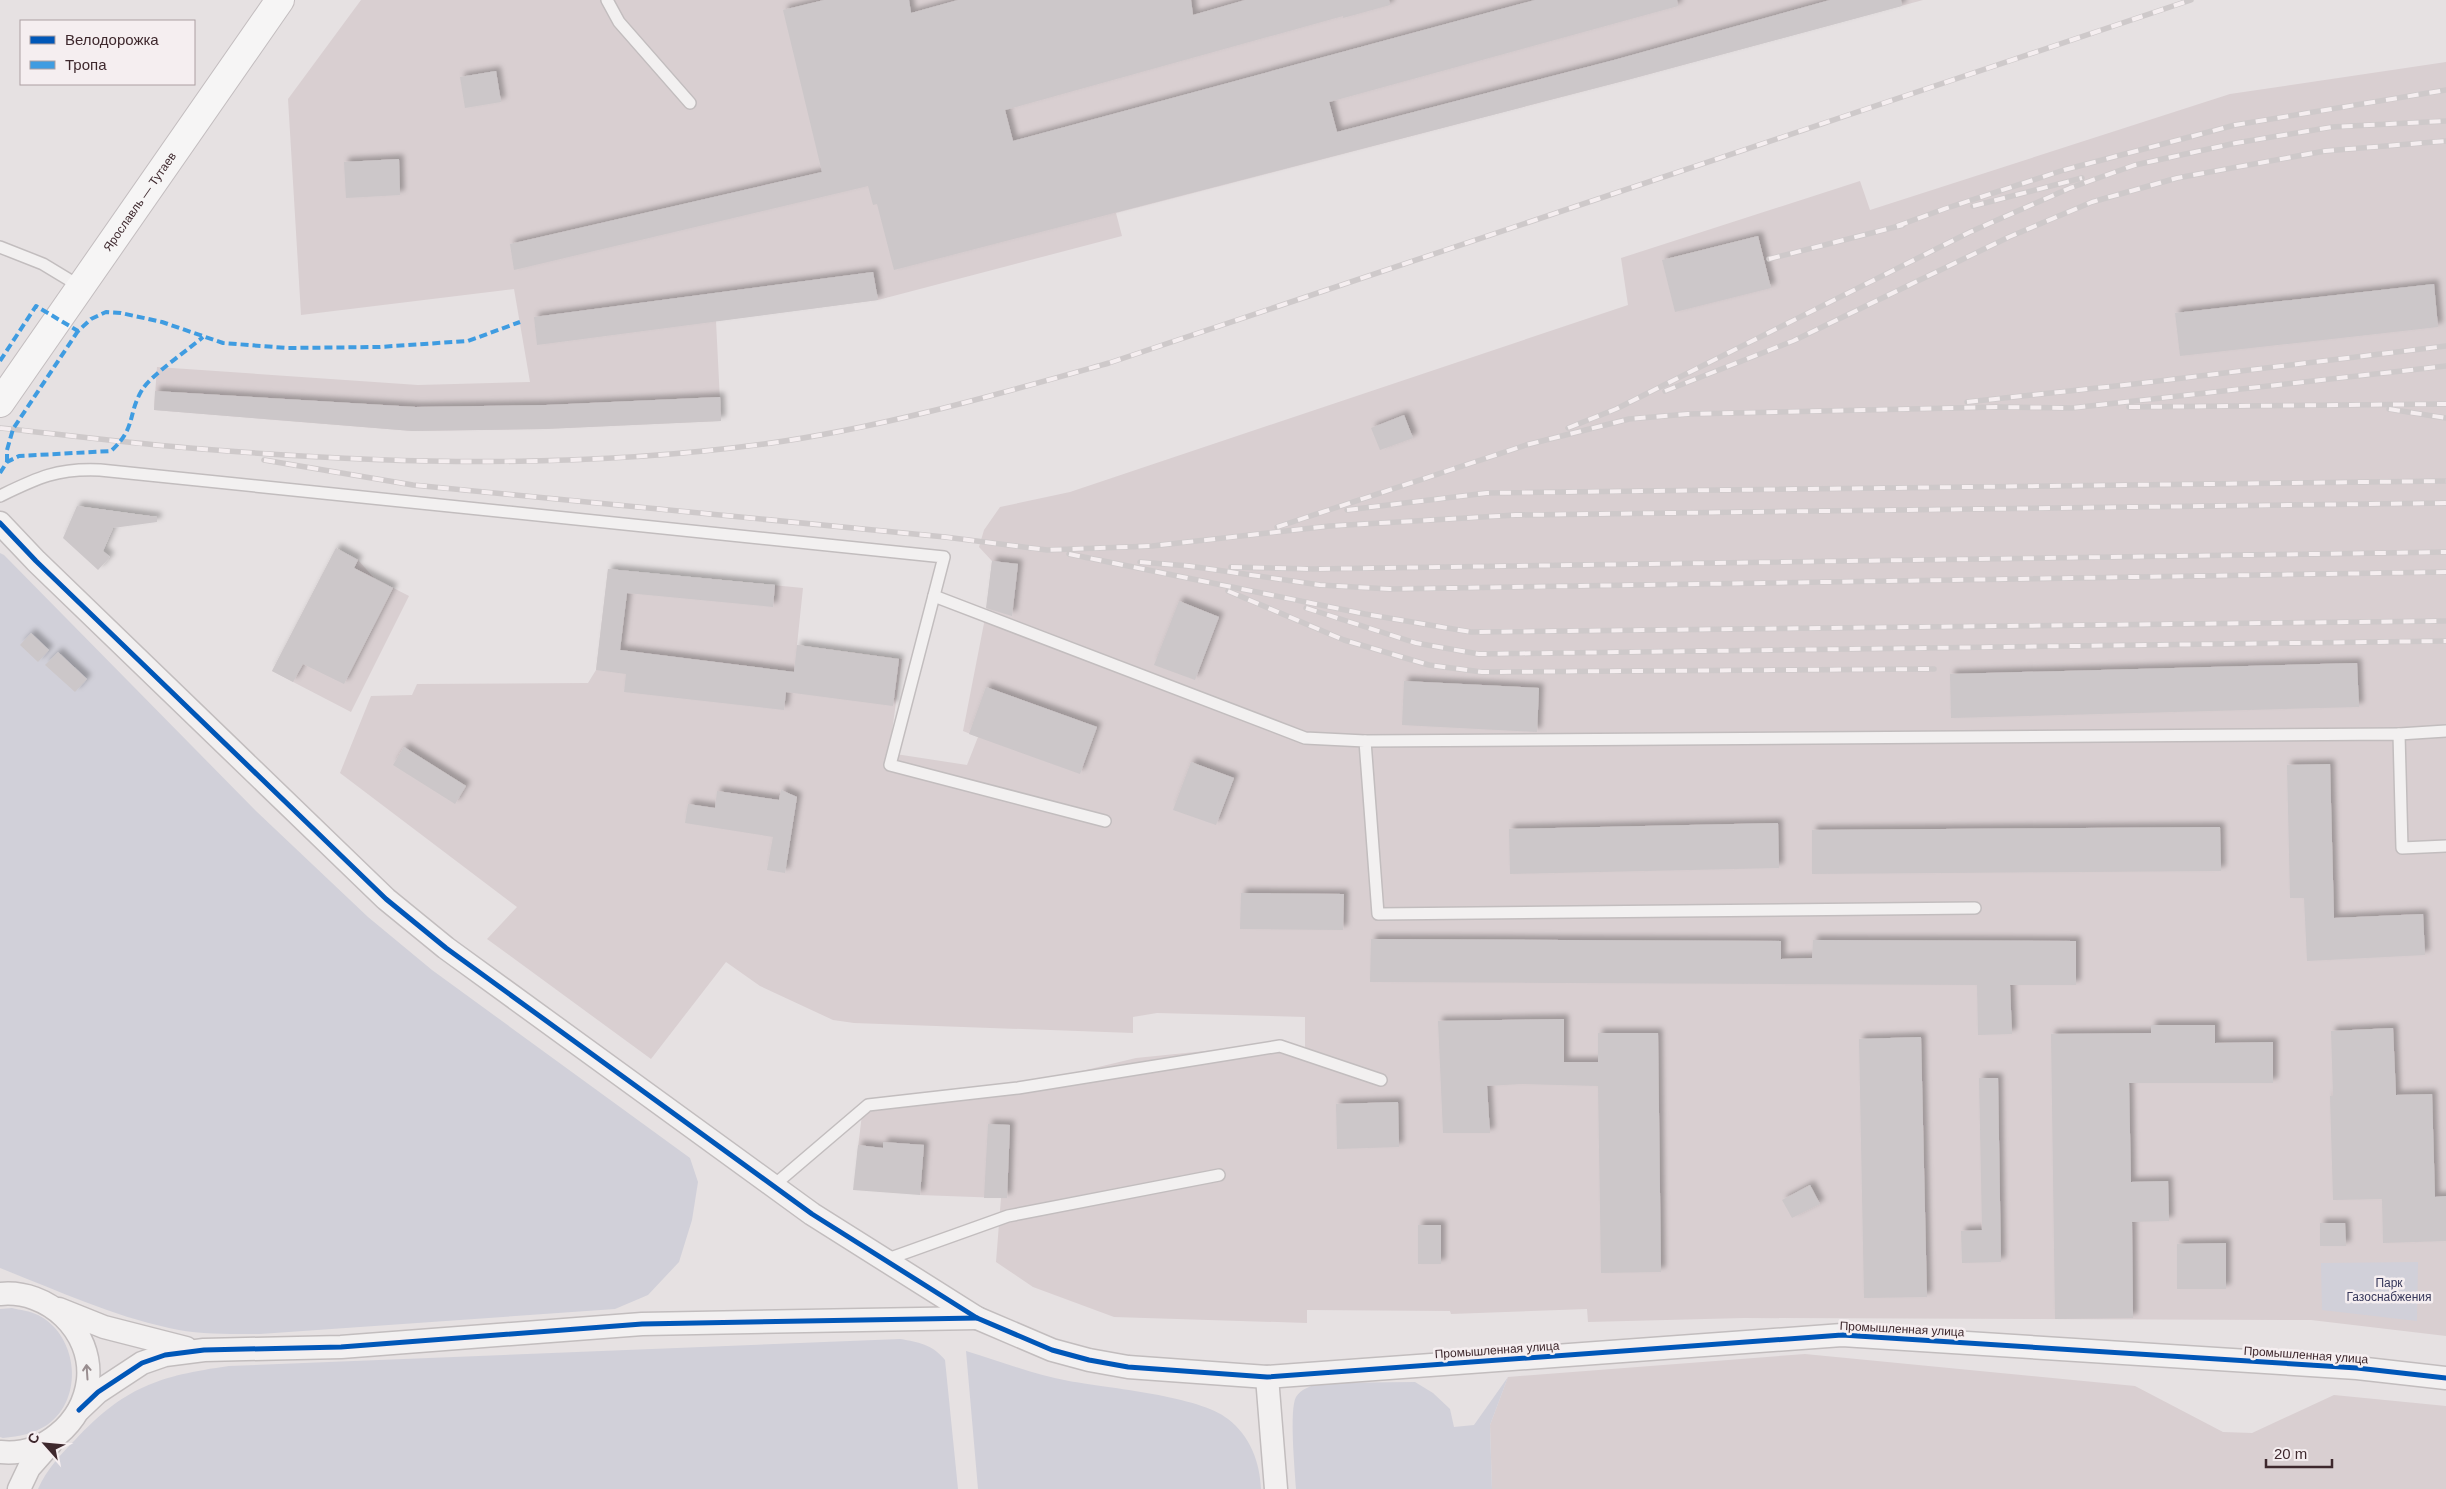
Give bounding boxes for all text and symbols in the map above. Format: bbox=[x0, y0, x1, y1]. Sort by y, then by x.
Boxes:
legend bbox=[20, 20, 195, 85]
text: Велодорожка bbox=[65, 31, 159, 48]
text: Тропа bbox=[65, 56, 107, 73]
street label: Ярославль — Тутаев bbox=[100, 150, 179, 254]
park label: Парк Газоснабжения bbox=[2347, 1276, 2431, 1304]
street label: Промышленная улица bbox=[1839, 1319, 1965, 1339]
street label: Промышленная улица bbox=[1434, 1339, 1560, 1361]
street label: Промышленная улица bbox=[2243, 1344, 2369, 1366]
one-way arrow bbox=[82, 1365, 91, 1381]
north arrow bbox=[20, 1419, 70, 1469]
text: С bbox=[24, 1430, 43, 1446]
scale bar bbox=[2266, 1436, 2332, 1468]
text: 20 m bbox=[2274, 1445, 2307, 1462]

